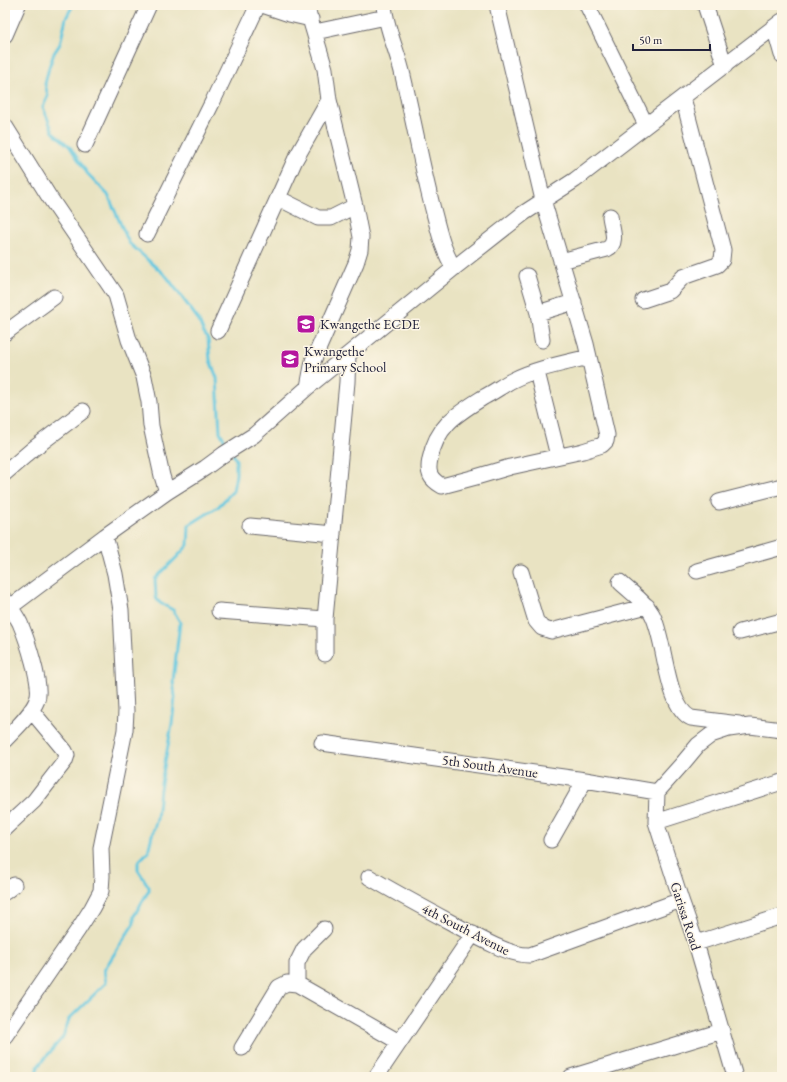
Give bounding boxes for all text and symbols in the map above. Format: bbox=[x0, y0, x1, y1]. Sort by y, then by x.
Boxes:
scale bar bbox=[633, 26, 710, 52]
text: 50 m bbox=[639, 32, 663, 48]
school or university icon: Kwangethe ECDE bbox=[295, 313, 317, 335]
place label: Kwangethe ECDE bbox=[320, 315, 420, 333]
place label: Kwangethe Primary School bbox=[304, 342, 387, 376]
school or university icon: Kwangethe Primary School bbox=[279, 348, 301, 370]
street label: 5th South Avenue bbox=[441, 750, 540, 782]
street label: Garissa Road bbox=[667, 880, 706, 953]
street label: 4th South Avenue bbox=[419, 899, 514, 959]

